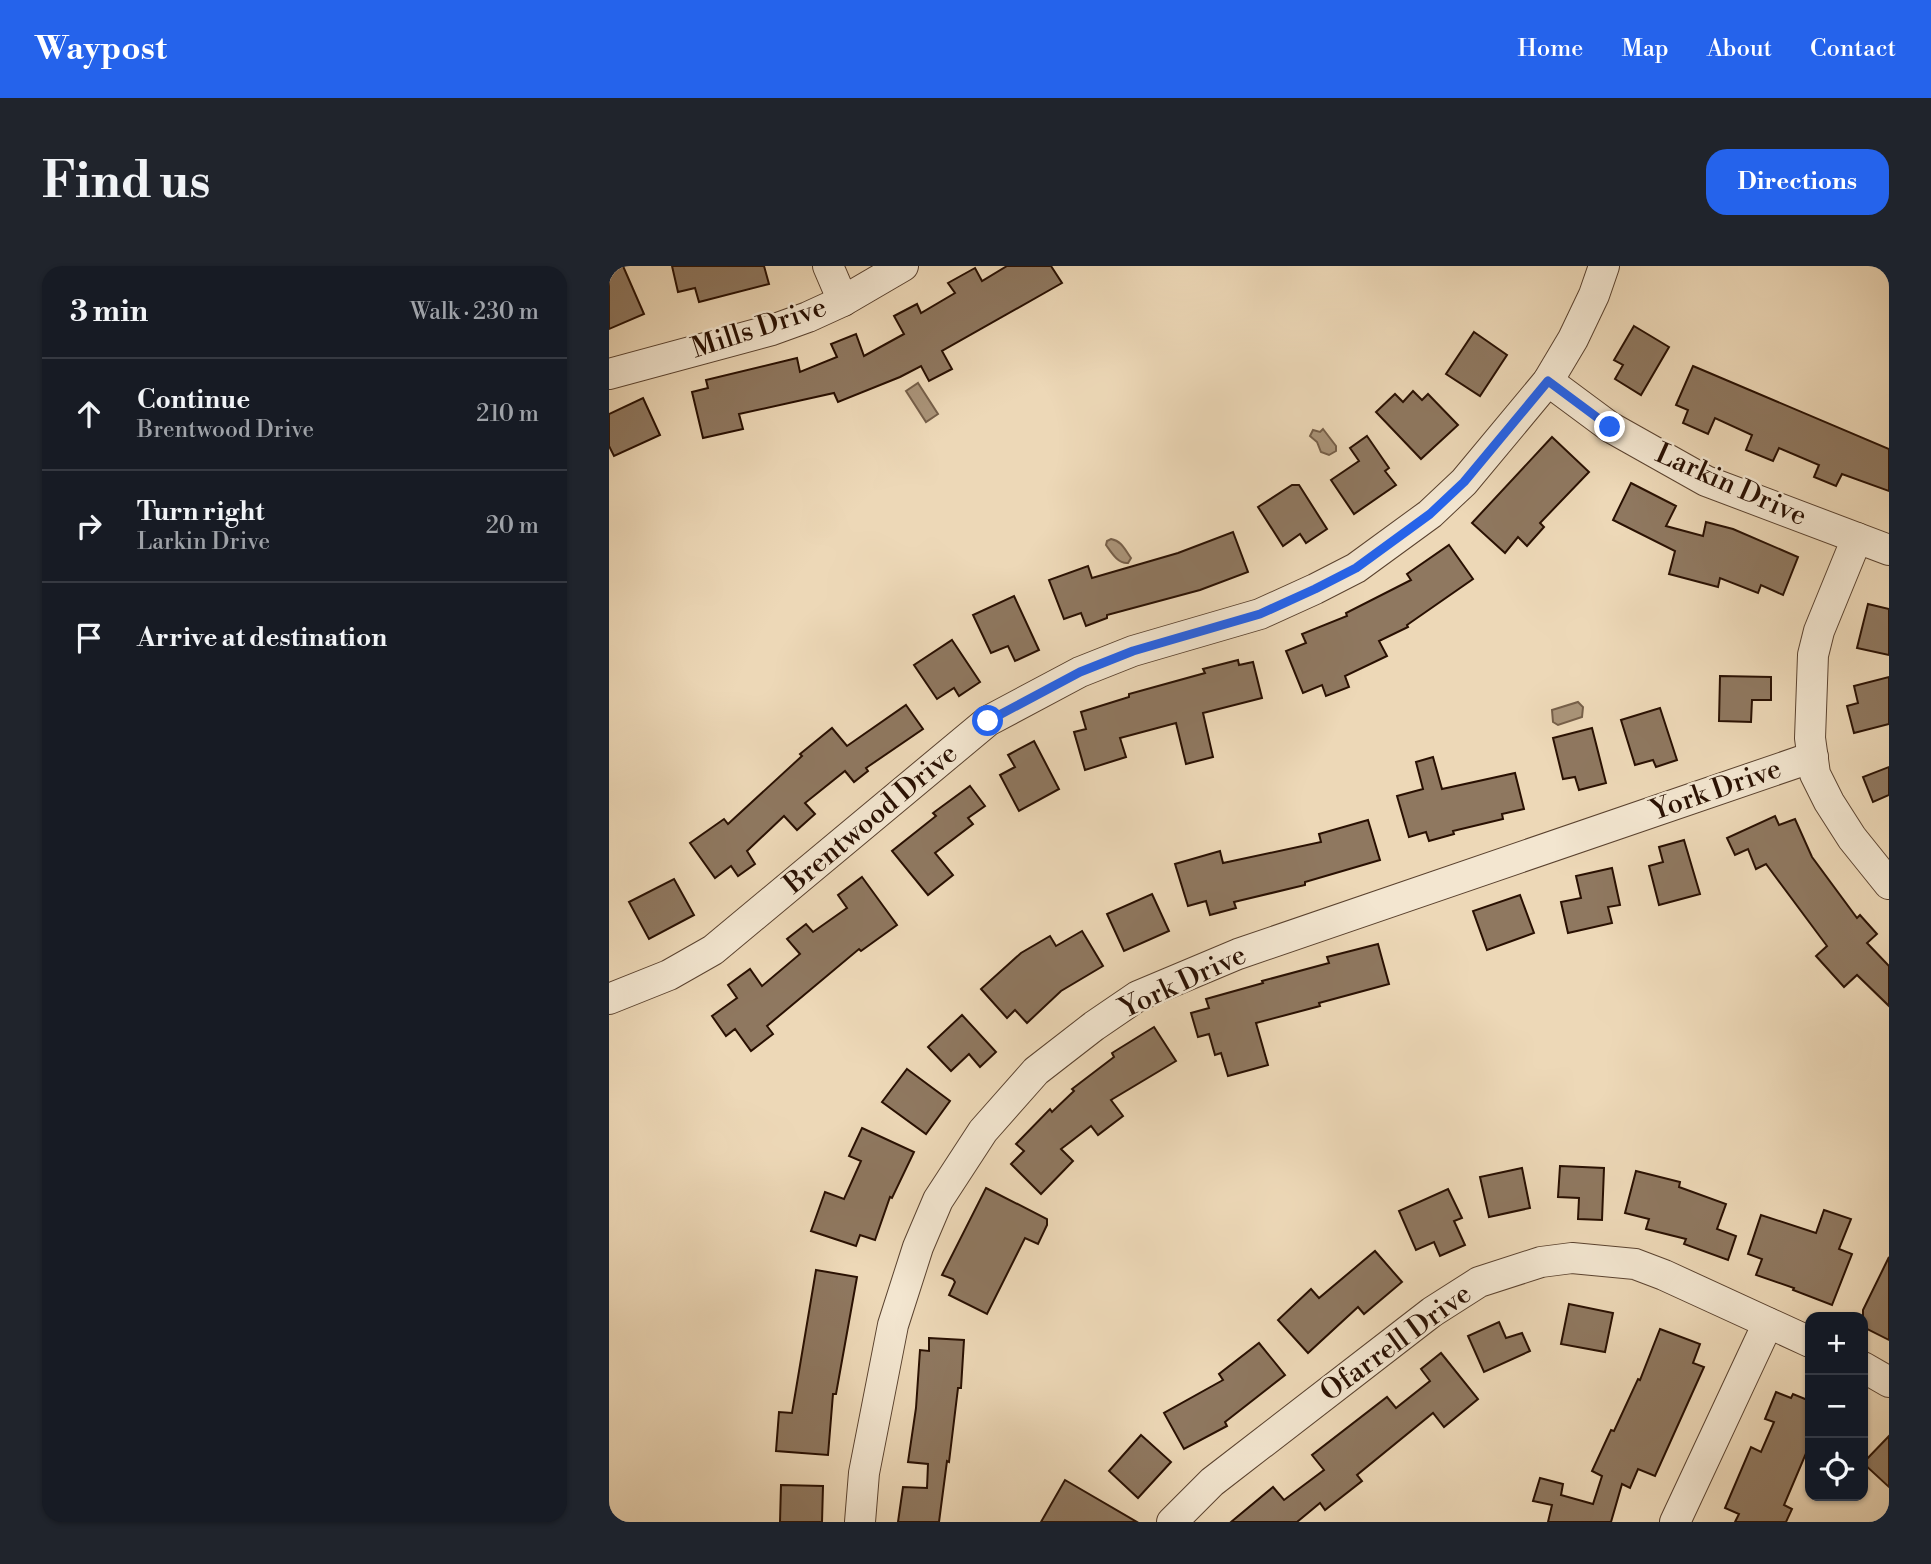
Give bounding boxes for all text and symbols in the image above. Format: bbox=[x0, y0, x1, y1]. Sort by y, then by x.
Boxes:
text: Waypost bbox=[35, 29, 167, 70]
text: Home bbox=[1518, 34, 1583, 64]
text: Map bbox=[1621, 34, 1669, 64]
text: About bbox=[1707, 34, 1772, 64]
text: Contact bbox=[1810, 34, 1896, 64]
button: Directions bbox=[1706, 149, 1889, 215]
text: Find us bbox=[42, 152, 211, 213]
street label: Mills Drive bbox=[687, 290, 831, 366]
text: 3 min bbox=[70, 293, 148, 331]
text: Walk · 230 m bbox=[410, 298, 539, 326]
text: Continue bbox=[137, 384, 250, 416]
icon: ahead bbox=[70, 395, 108, 433]
text: 210 m bbox=[476, 400, 539, 428]
route end bbox=[1594, 411, 1625, 442]
text: Brentwood Drive bbox=[137, 416, 314, 444]
street label: Larkin Drive bbox=[1650, 436, 1812, 534]
text: Turn right bbox=[137, 496, 265, 528]
icon: right bbox=[70, 507, 108, 545]
text: 20 m bbox=[486, 512, 539, 540]
text: Larkin Drive bbox=[137, 528, 270, 556]
icon: arrive bbox=[70, 619, 108, 657]
text: Arrive at destination bbox=[137, 622, 387, 654]
route start bbox=[972, 705, 1003, 736]
street label: Brentwood Drive bbox=[776, 736, 965, 902]
street label: York Drive bbox=[1644, 751, 1786, 829]
street label: York Drive bbox=[1112, 938, 1252, 1027]
street label: Ofarrell Drive bbox=[1314, 1276, 1478, 1410]
map controls bbox=[1805, 1312, 1868, 1501]
button: + bbox=[1805, 1312, 1868, 1375]
button: − bbox=[1805, 1375, 1868, 1438]
button: locate bbox=[1805, 1438, 1868, 1501]

